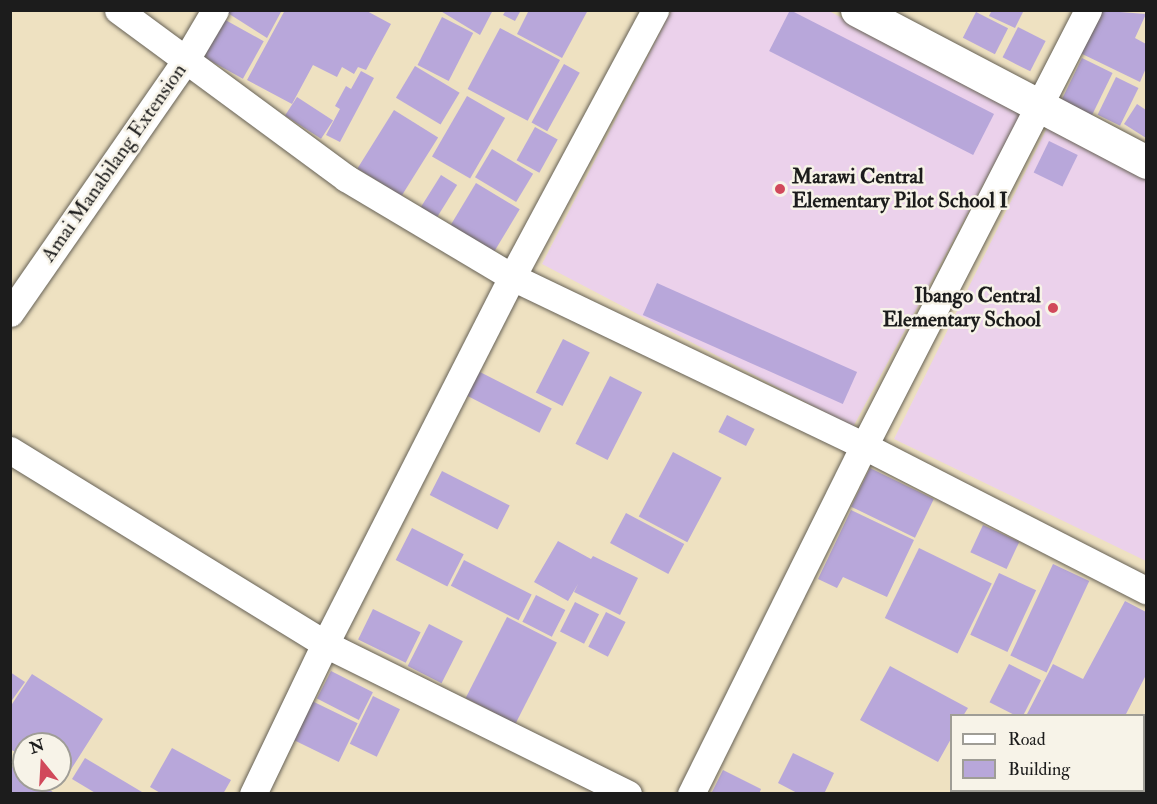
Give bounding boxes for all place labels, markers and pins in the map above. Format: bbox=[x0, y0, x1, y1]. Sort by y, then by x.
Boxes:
place label: Marawi Central Elementary Pilot School I bbox=[792, 164, 1008, 214]
marker: Marawi Central Elementary Pilot School I bbox=[773, 182, 787, 196]
place label: Ibango Central Elementary School bbox=[883, 283, 1041, 333]
marker: Ibango Central Elementary School bbox=[1046, 301, 1060, 315]

